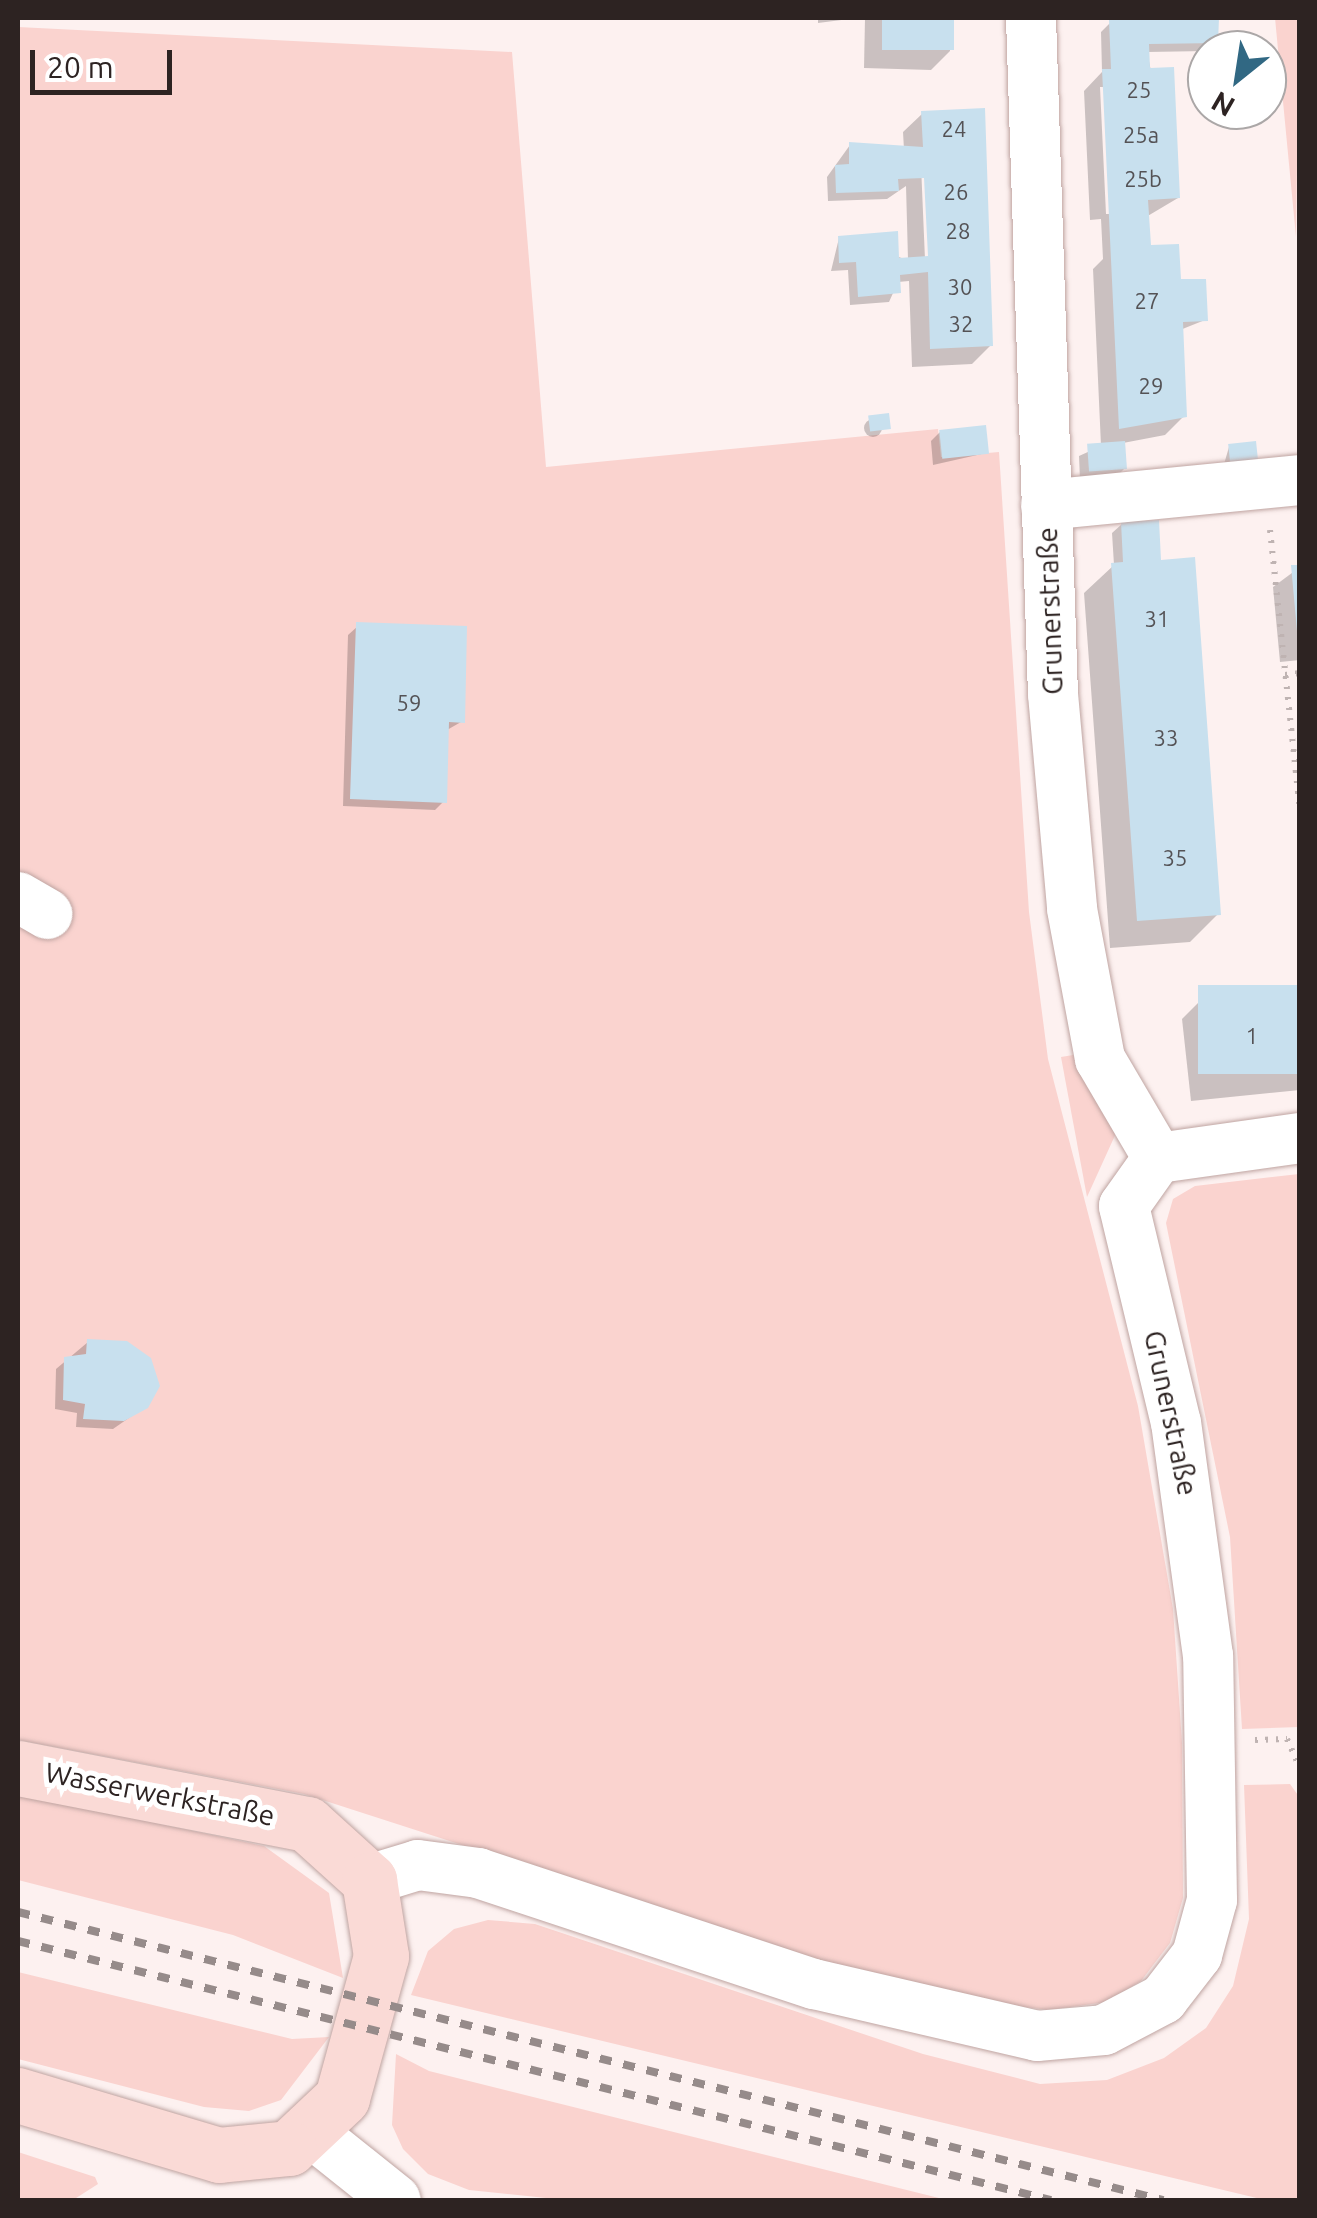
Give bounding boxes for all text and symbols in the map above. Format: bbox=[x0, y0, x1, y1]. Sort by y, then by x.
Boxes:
scale bar bbox=[35, 30, 178, 92]
north arrow bbox=[1187, 30, 1287, 130]
text: 20 m bbox=[47, 50, 114, 84]
house number: 25 bbox=[1127, 77, 1151, 103]
text: N bbox=[1206, 86, 1240, 123]
house number: 24 bbox=[942, 116, 966, 142]
house number: 25a bbox=[1123, 122, 1159, 148]
house number: 25b bbox=[1124, 166, 1162, 192]
house number: 26 bbox=[944, 179, 968, 205]
house number: 28 bbox=[946, 218, 970, 244]
house number: 30 bbox=[948, 274, 972, 300]
house number: 27 bbox=[1135, 288, 1159, 314]
house number: 32 bbox=[949, 311, 973, 337]
house number: 29 bbox=[1139, 373, 1163, 399]
street label: Grunerstraße bbox=[1030, 527, 1070, 695]
house number: 31 bbox=[1145, 606, 1169, 632]
house number: 59 bbox=[397, 690, 421, 716]
house number: 33 bbox=[1154, 725, 1178, 751]
house number: 35 bbox=[1163, 845, 1187, 871]
house number: 1 bbox=[1246, 1023, 1258, 1049]
street label: Grunerstraße bbox=[1137, 1327, 1205, 1499]
street label: Wasserwerkstraße bbox=[42, 1755, 278, 1833]

